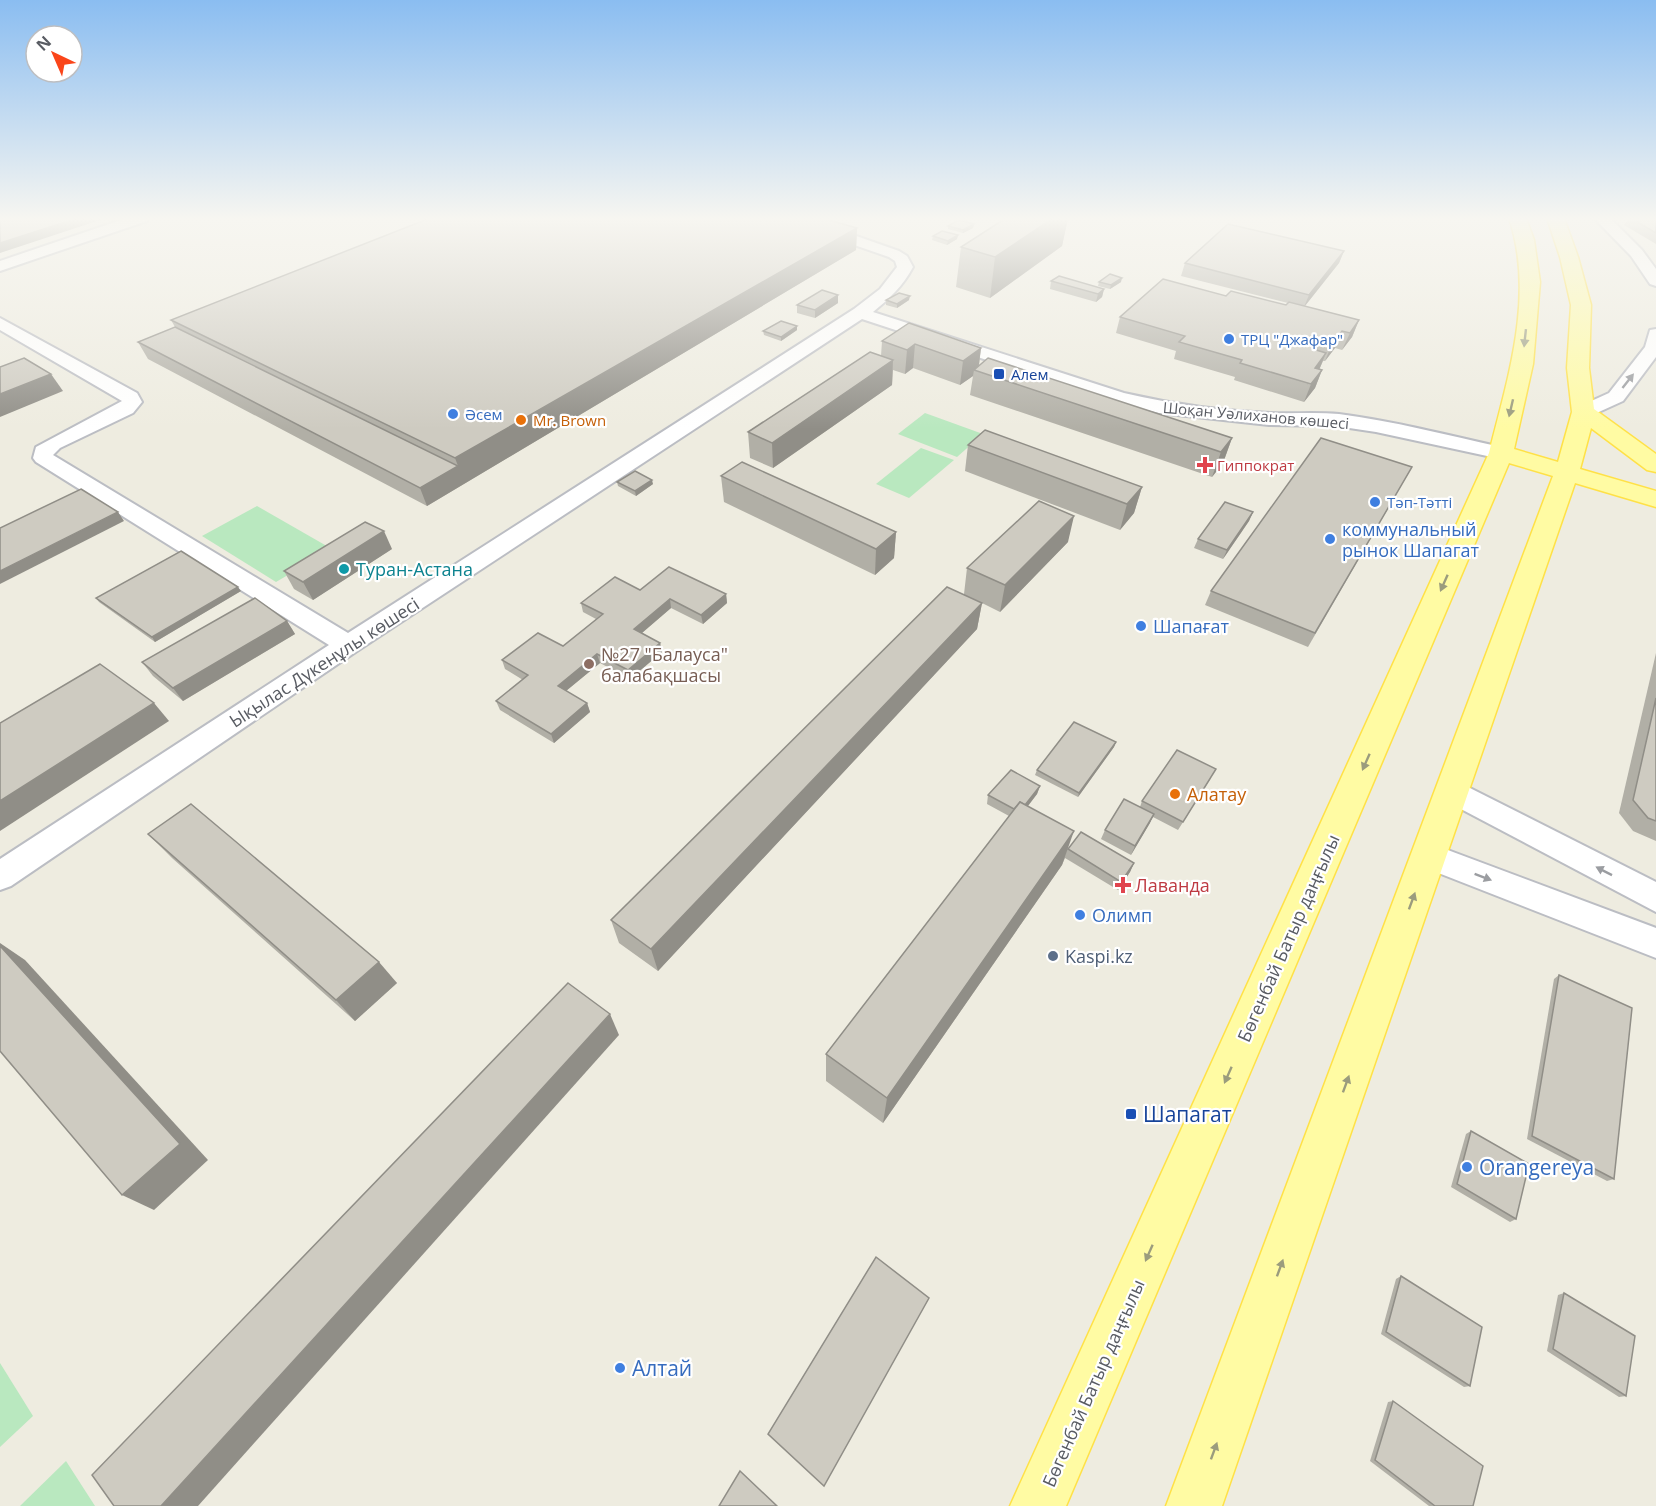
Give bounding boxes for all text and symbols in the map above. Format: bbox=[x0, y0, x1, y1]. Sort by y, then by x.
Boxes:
north arrow bbox=[24, 24, 84, 84]
text: N bbox=[31, 31, 56, 56]
one-way arrow bbox=[1520, 328, 1530, 347]
place label: ТРЦ "Джафар" bbox=[1241, 329, 1343, 349]
marker: ТРЦ "Джафар" bbox=[1222, 332, 1236, 346]
place label: Алем bbox=[1011, 364, 1049, 384]
marker: Алем bbox=[992, 367, 1006, 381]
one-way arrow bbox=[1622, 373, 1635, 389]
street label: Шоқан Уәлиханов көшесі bbox=[1162, 397, 1350, 433]
one-way arrow bbox=[1506, 399, 1516, 417]
place label: Әсем bbox=[465, 404, 503, 424]
marker: Әсем bbox=[446, 407, 460, 421]
place label: Mr. Brown bbox=[533, 410, 606, 430]
marker: Mr. Brown bbox=[514, 413, 528, 427]
place label: Гиппократ bbox=[1217, 455, 1294, 475]
marker: Гиппократ bbox=[1198, 458, 1212, 472]
place label: Тәп-Тәтті bbox=[1387, 492, 1452, 512]
marker: Тәп-Тәтті bbox=[1368, 495, 1382, 509]
place label: коммунальный рынок Шапагат bbox=[1342, 517, 1480, 562]
marker: коммунальный рынок Шапагат bbox=[1323, 532, 1337, 546]
place label: Туран-Астана bbox=[356, 557, 473, 581]
marker: Туран-Астана bbox=[337, 562, 351, 576]
one-way arrow bbox=[1439, 575, 1449, 593]
street label: Ықылас Дүкенұлы көшесі bbox=[224, 592, 424, 732]
place label: Шапағат bbox=[1153, 614, 1230, 638]
marker: Шапағат bbox=[1134, 619, 1148, 633]
place label: №27 "Балауса" балабақшасы bbox=[601, 642, 728, 687]
marker: №27 "Балауса" балабақшасы bbox=[582, 657, 596, 671]
one-way arrow bbox=[1361, 753, 1370, 770]
place label: Алатау bbox=[1187, 782, 1247, 806]
marker: Алатау bbox=[1168, 787, 1182, 801]
street label: Бөгенбай Батыр даңғылы bbox=[1231, 830, 1345, 1046]
one-way arrow bbox=[1595, 866, 1613, 876]
one-way arrow bbox=[1474, 872, 1492, 882]
place label: Лаванда bbox=[1135, 873, 1210, 897]
marker: Лаванда bbox=[1116, 878, 1130, 892]
one-way arrow bbox=[1408, 891, 1418, 909]
place label: Олимп bbox=[1092, 903, 1152, 927]
marker: Олимп bbox=[1073, 908, 1087, 922]
place label: Kaspi.kz bbox=[1065, 944, 1133, 968]
marker: Kaspi.kz bbox=[1046, 949, 1060, 963]
one-way arrow bbox=[1223, 1066, 1233, 1084]
one-way arrow bbox=[1342, 1075, 1352, 1093]
place label: Шапагат bbox=[1143, 1100, 1232, 1128]
marker: Шапагат bbox=[1124, 1107, 1138, 1121]
place label: Orangereya bbox=[1479, 1153, 1594, 1181]
marker: Orangereya bbox=[1460, 1160, 1474, 1174]
one-way arrow bbox=[1145, 1245, 1154, 1262]
one-way arrow bbox=[1276, 1258, 1286, 1276]
street label: Бөгенбай Батыр даңғылы bbox=[1036, 1275, 1150, 1491]
place label: Алтай bbox=[632, 1354, 692, 1382]
marker: Алтай bbox=[613, 1361, 627, 1375]
one-way arrow bbox=[1210, 1442, 1219, 1460]

